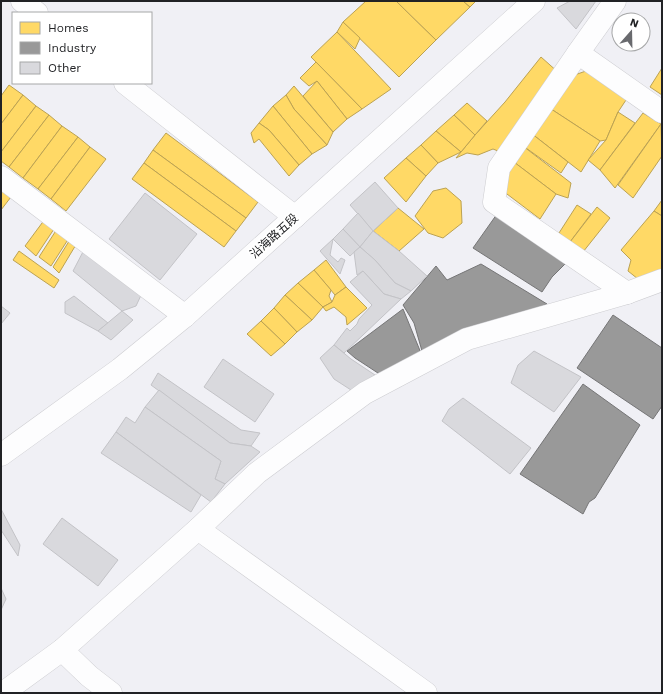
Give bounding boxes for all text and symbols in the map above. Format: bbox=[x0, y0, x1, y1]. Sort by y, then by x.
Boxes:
legend bbox=[12, 12, 152, 84]
north arrow bbox=[611, 12, 651, 52]
text: N bbox=[628, 16, 640, 31]
text: Homes bbox=[48, 21, 89, 35]
text: Industry bbox=[48, 41, 97, 55]
text: Other bbox=[48, 61, 81, 75]
street label: 沿海路五段 bbox=[247, 211, 301, 261]

